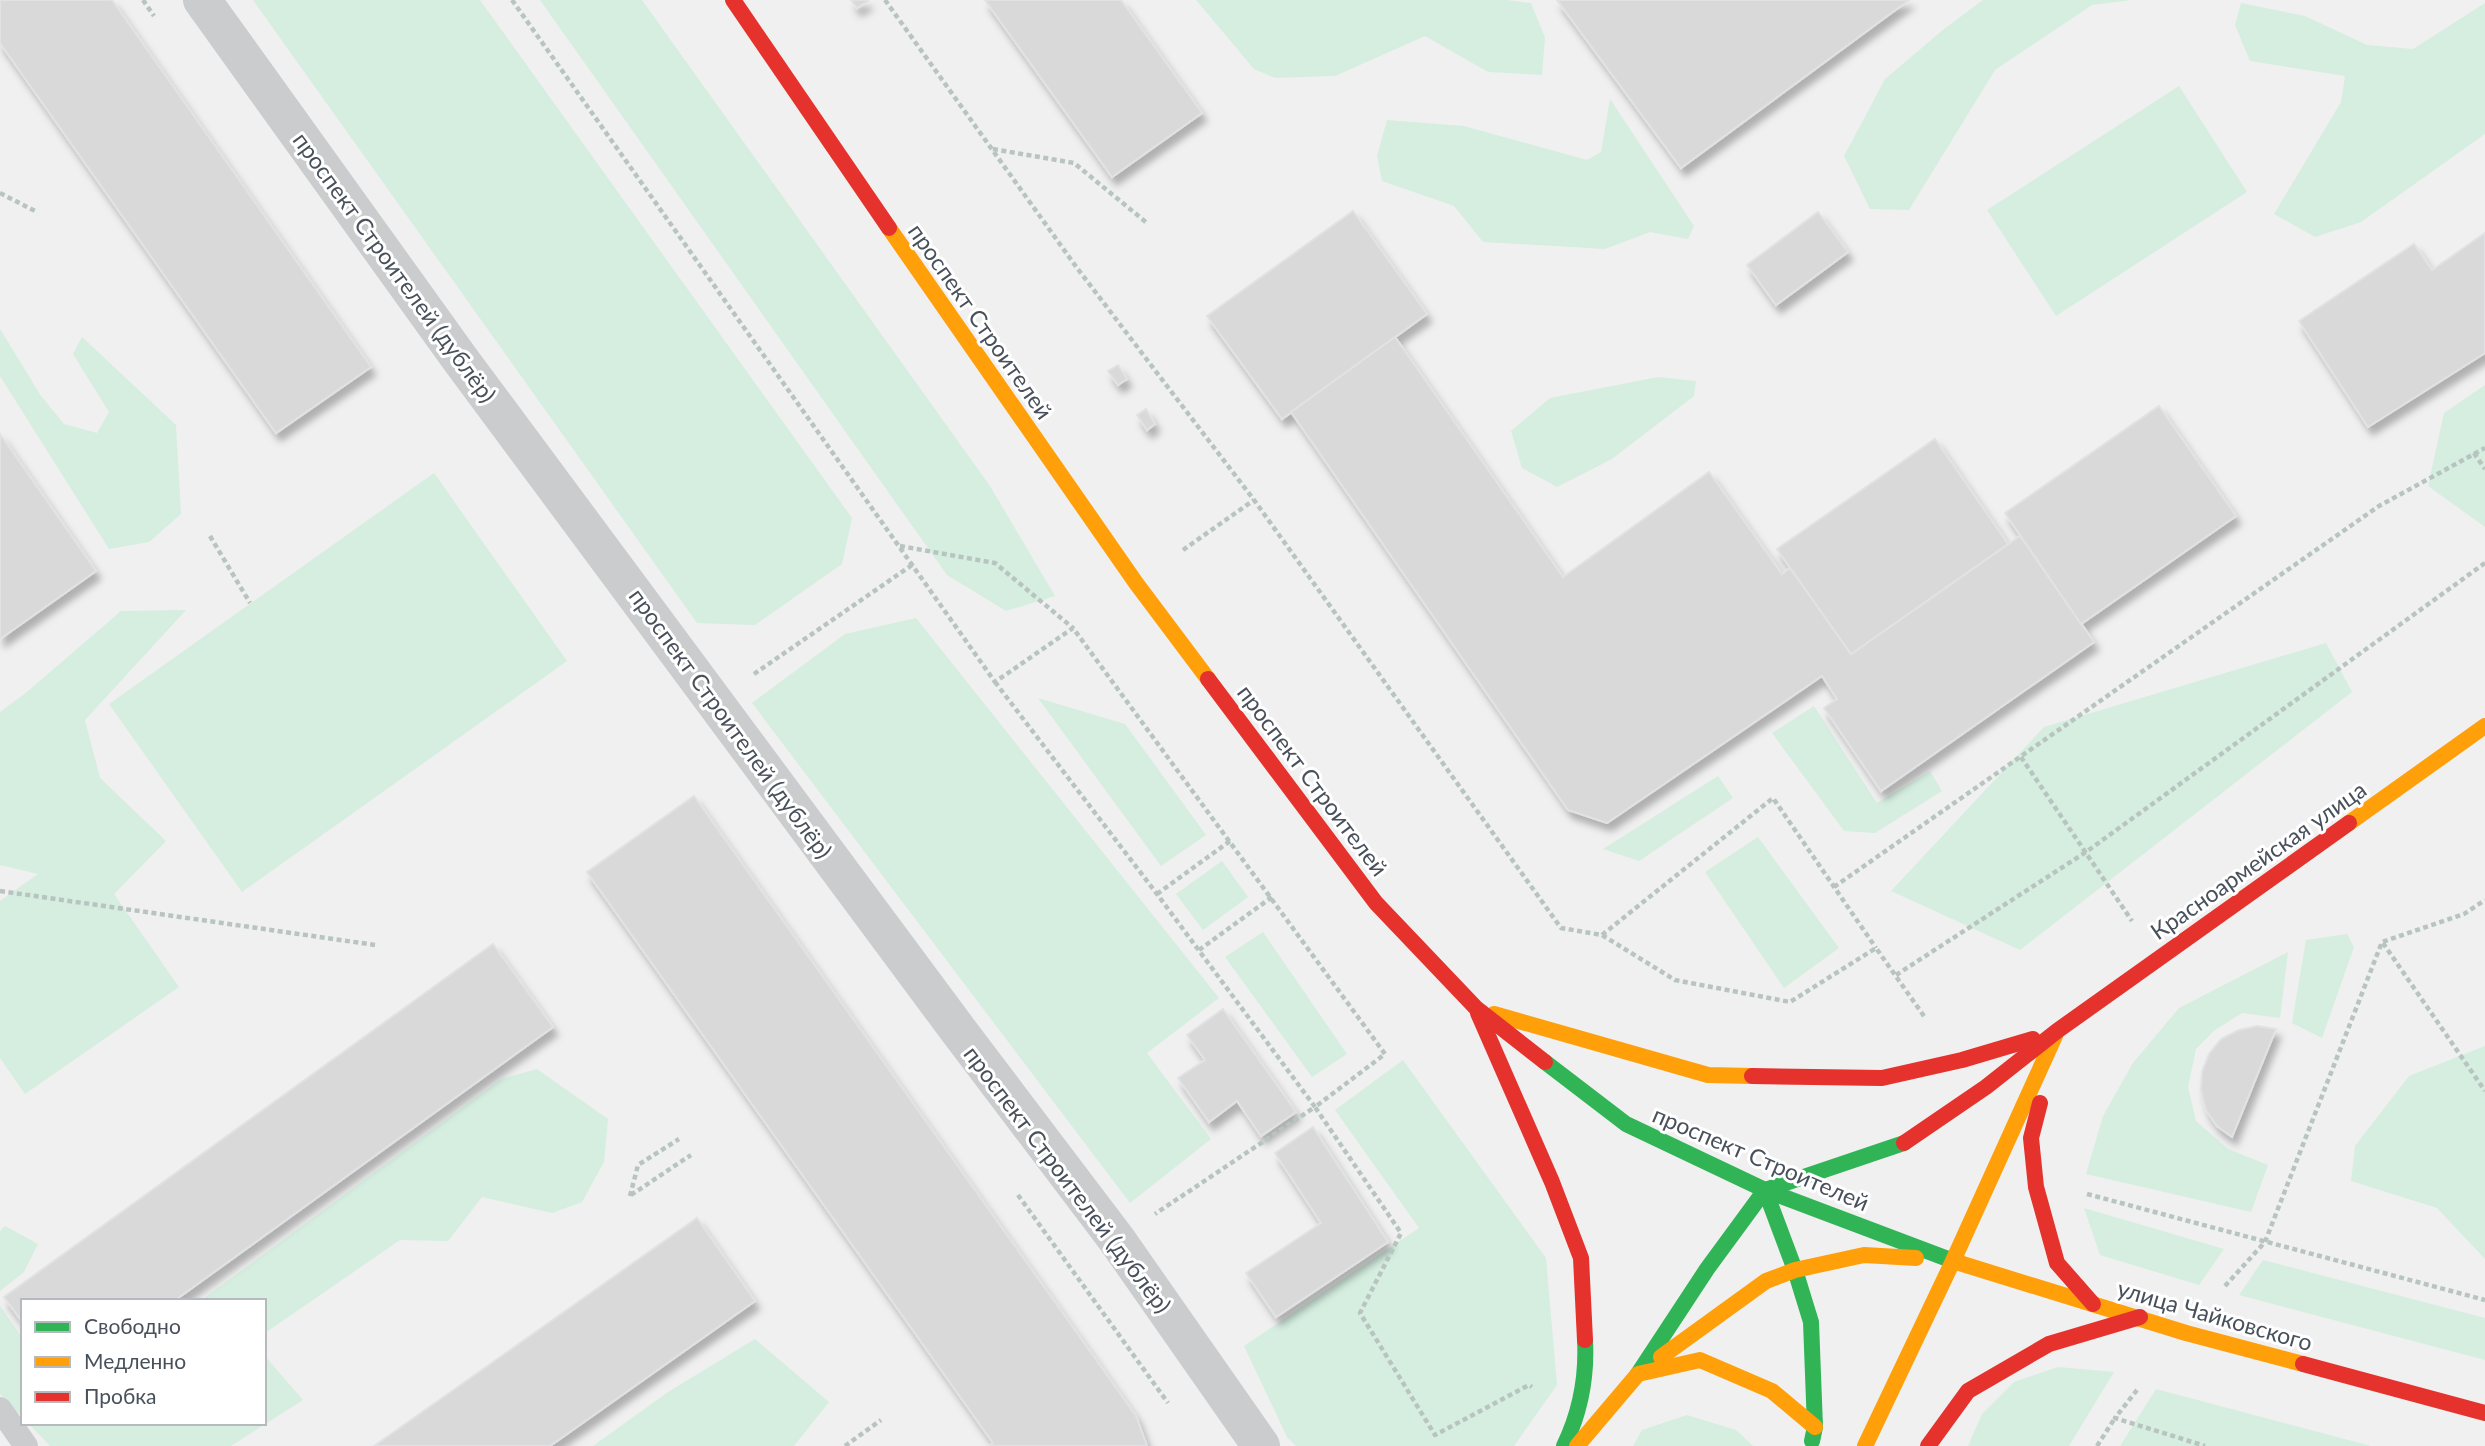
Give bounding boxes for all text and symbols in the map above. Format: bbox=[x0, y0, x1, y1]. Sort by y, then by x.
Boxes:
street label: проспект Строителей (дублёр) bbox=[288, 127, 502, 407]
street label: проспект Строителей bbox=[903, 218, 1059, 424]
street label: проспект Строителей (дублёр) bbox=[624, 583, 838, 863]
street label: проспект Строителей bbox=[1232, 679, 1394, 881]
street label: Красноармейская улица bbox=[2145, 775, 2371, 945]
street label: проспект Строителей (дублёр) bbox=[958, 1040, 1178, 1318]
street label: проспект Строителей bbox=[1649, 1100, 1873, 1216]
street label: улица Чайковского bbox=[2114, 1274, 2316, 1356]
legend bbox=[21, 1299, 266, 1425]
text: Свободно bbox=[84, 1313, 181, 1338]
text: Медленно bbox=[84, 1348, 186, 1373]
text: Пробка bbox=[84, 1383, 157, 1408]

